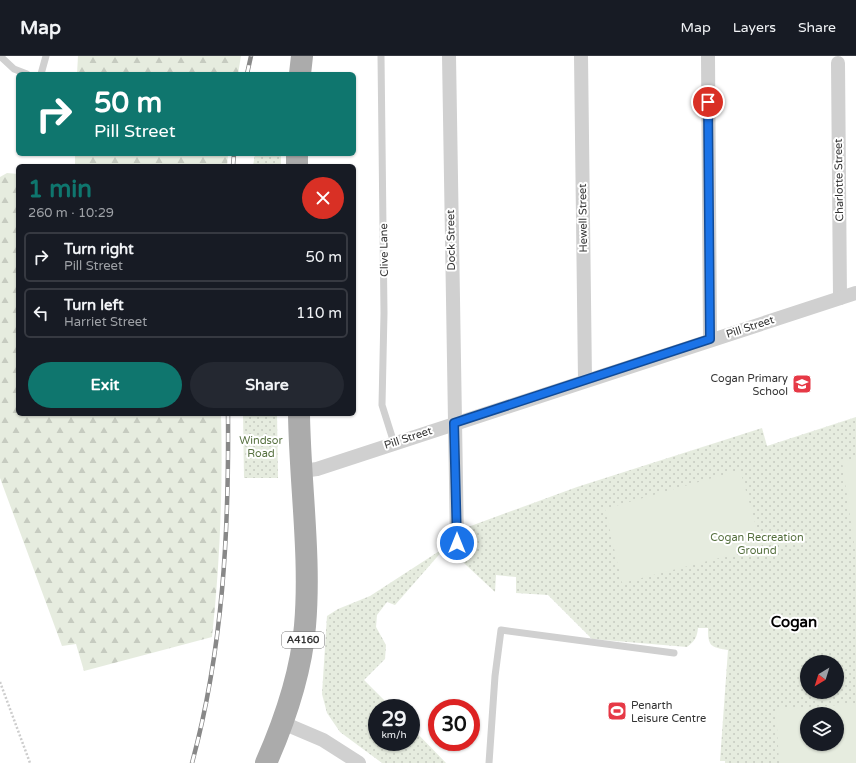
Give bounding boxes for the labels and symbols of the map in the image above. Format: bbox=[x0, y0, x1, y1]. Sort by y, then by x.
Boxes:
pin bbox=[691, 85, 725, 119]
street label: Charlotte Street bbox=[832, 138, 846, 222]
street label: Hewell Street bbox=[576, 183, 590, 253]
street label: Dock Street bbox=[444, 209, 458, 271]
street label: Clive Lane bbox=[377, 223, 391, 277]
street label: Pill Street bbox=[724, 313, 776, 341]
place label: Cogan Primary School bbox=[711, 372, 788, 398]
school or university icon: Cogan Primary School bbox=[791, 373, 813, 395]
street label: Pill Street bbox=[382, 424, 434, 452]
park label: Windsor Road bbox=[239, 434, 284, 460]
position arrow bbox=[436, 522, 478, 564]
park label: Cogan Recreation Ground bbox=[710, 531, 804, 557]
district label: Cogan bbox=[771, 613, 817, 632]
road number: A4160 bbox=[282, 632, 324, 648]
north arrow bbox=[800, 655, 844, 699]
speed limit sign: 30 bbox=[428, 699, 480, 751]
place label: Penarth Leisure Centre bbox=[631, 699, 706, 725]
sports icon: Penarth Leisure Centre bbox=[606, 700, 628, 722]

